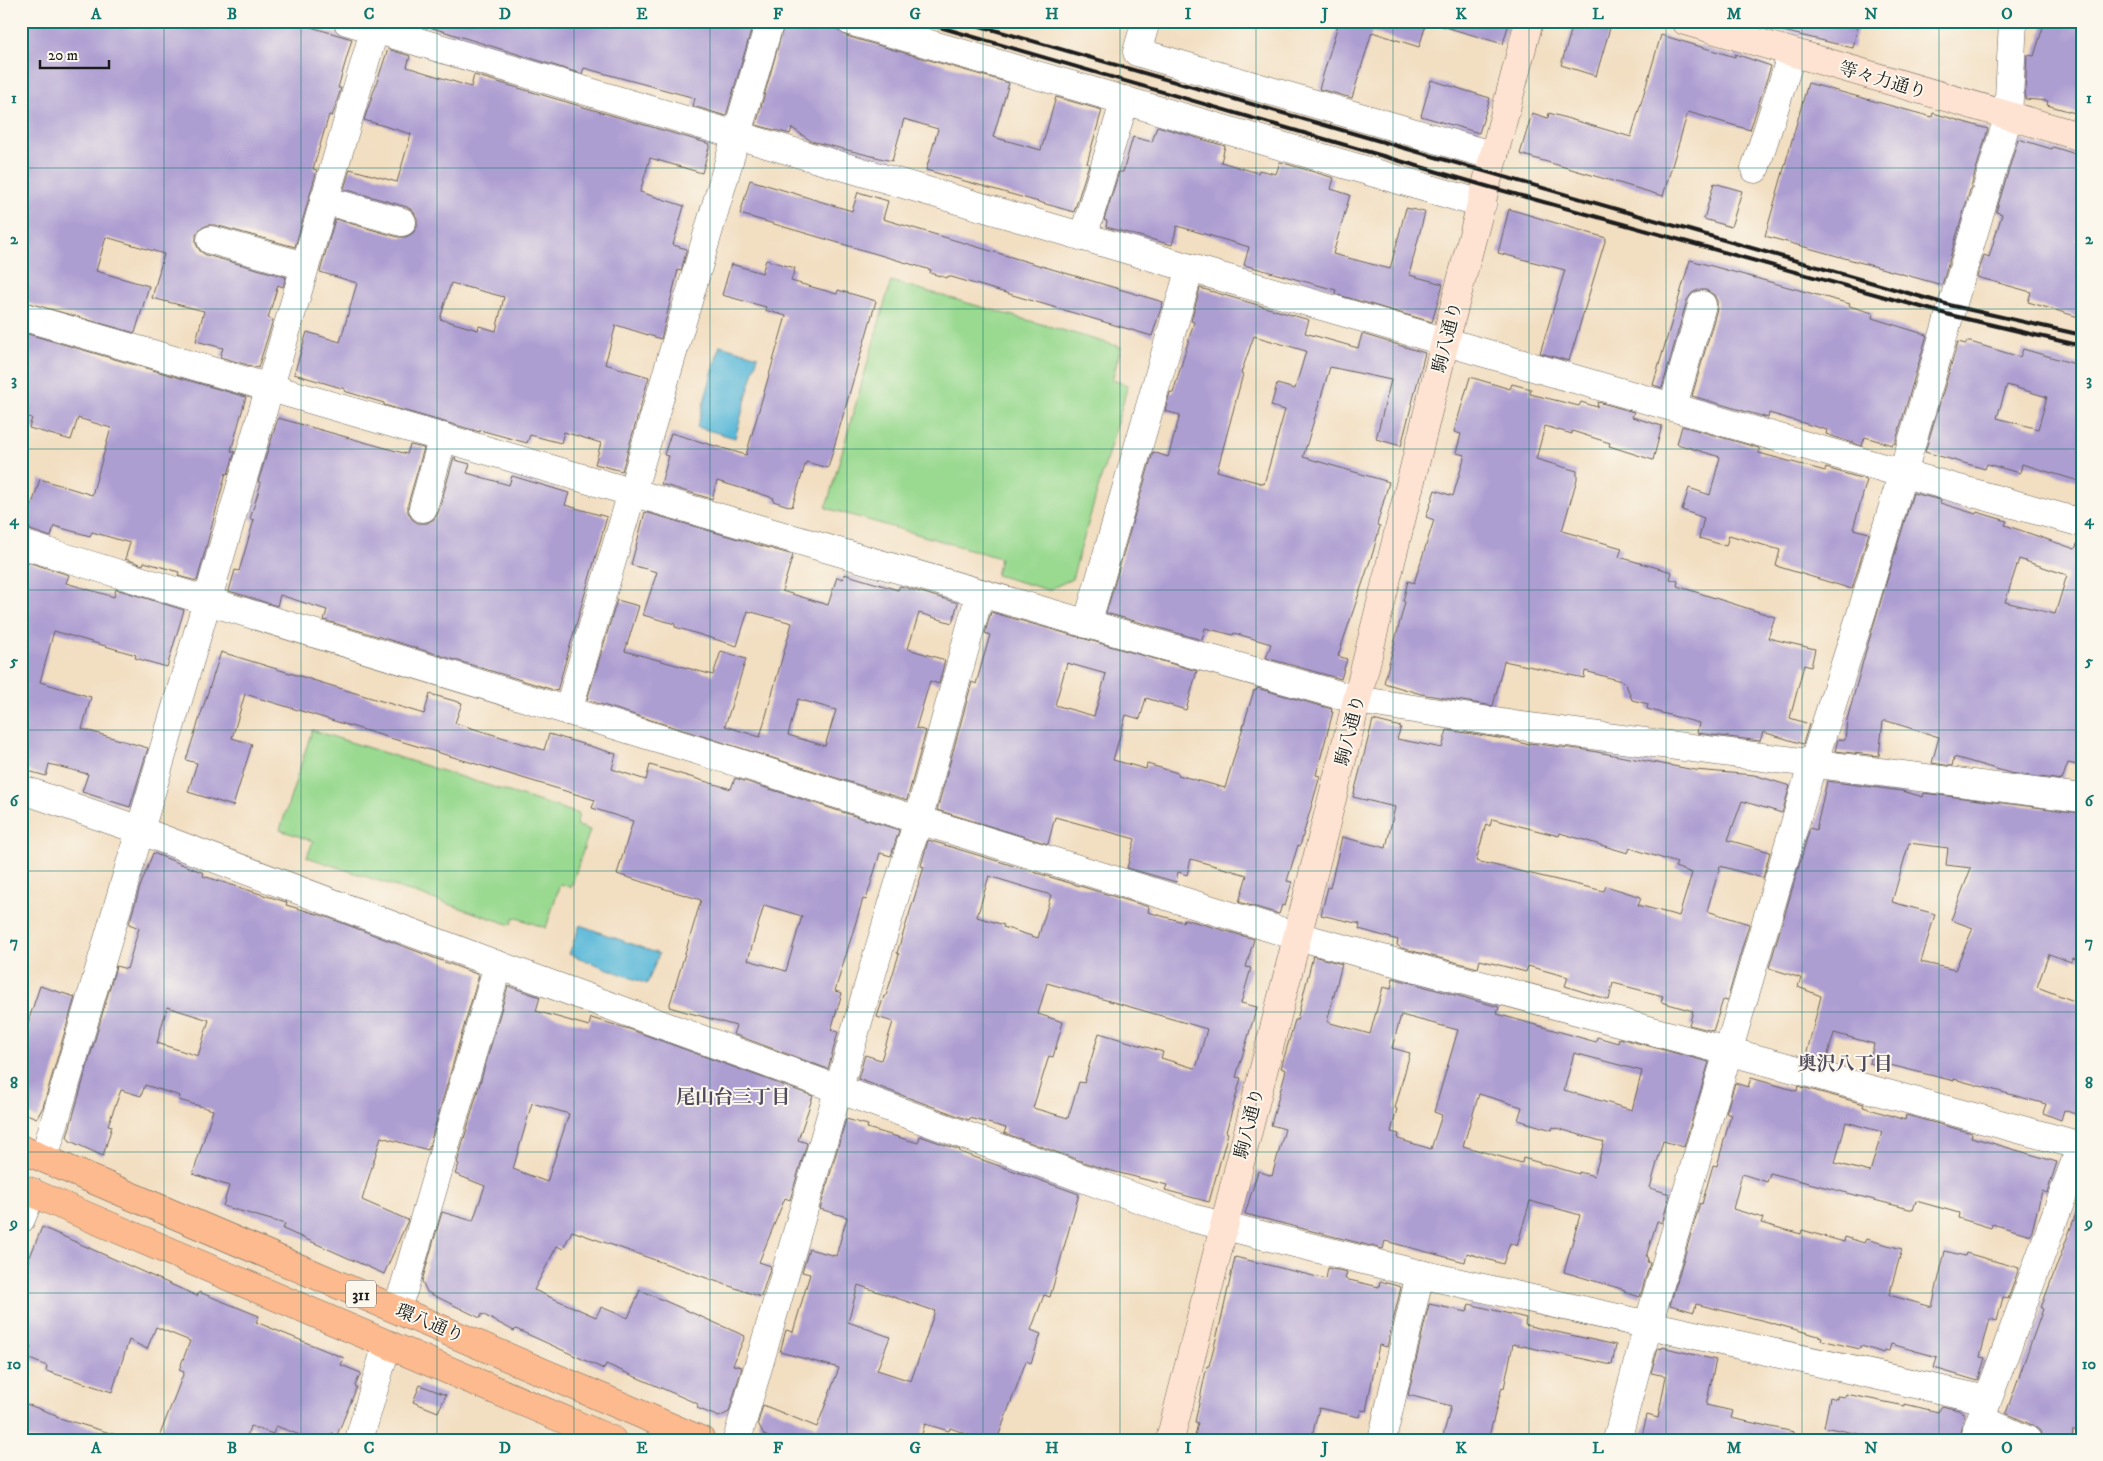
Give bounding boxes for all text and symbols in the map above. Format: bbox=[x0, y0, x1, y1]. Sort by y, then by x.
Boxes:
text: A bbox=[90, 4, 102, 24]
text: B bbox=[227, 4, 237, 24]
text: C bbox=[364, 4, 374, 24]
text: D bbox=[499, 4, 511, 24]
text: E bbox=[636, 4, 648, 24]
text: F bbox=[773, 4, 783, 24]
text: G bbox=[909, 4, 921, 24]
text: H bbox=[1045, 4, 1059, 24]
text: I bbox=[1185, 4, 1192, 24]
text: J bbox=[1320, 4, 1329, 24]
text: K bbox=[1455, 4, 1467, 24]
text: L bbox=[1592, 4, 1604, 24]
text: M bbox=[1727, 4, 1742, 24]
text: N bbox=[1864, 4, 1878, 24]
text: O bbox=[2001, 4, 2013, 24]
scale bar bbox=[40, 38, 109, 70]
text: 20 m bbox=[48, 46, 78, 65]
street label: 等々力通り bbox=[1836, 58, 1929, 104]
text: 1 bbox=[11, 88, 17, 108]
text: 1 bbox=[2086, 88, 2092, 108]
text: 2 bbox=[10, 229, 19, 249]
text: 2 bbox=[2085, 229, 2094, 249]
street label: 駒八通り bbox=[1429, 300, 1467, 375]
text: 3 bbox=[11, 370, 17, 390]
text: 3 bbox=[2086, 370, 2092, 390]
text: 4 bbox=[8, 510, 19, 530]
text: 4 bbox=[2083, 510, 2094, 530]
text: 5 bbox=[9, 651, 18, 671]
text: 5 bbox=[2084, 651, 2093, 671]
street label: 駒八通り bbox=[1332, 693, 1370, 768]
text: 6 bbox=[10, 791, 20, 811]
text: 6 bbox=[2085, 791, 2095, 811]
text: 7 bbox=[10, 932, 18, 952]
text: 7 bbox=[2085, 932, 2093, 952]
district label: 奥沢八丁目 bbox=[1797, 1053, 1893, 1076]
text: 8 bbox=[10, 1073, 18, 1093]
text: 8 bbox=[2085, 1073, 2093, 1093]
district label: 尾山台三丁目 bbox=[676, 1086, 790, 1109]
street label: 駒八通り bbox=[1231, 1086, 1269, 1161]
text: 9 bbox=[9, 1213, 18, 1233]
text: 9 bbox=[2084, 1213, 2093, 1233]
road number: 311 bbox=[346, 1280, 376, 1308]
street label: 環八通り bbox=[392, 1300, 467, 1348]
text: 10 bbox=[7, 1354, 22, 1374]
text: 10 bbox=[2082, 1354, 2097, 1374]
text: A bbox=[90, 1438, 102, 1458]
text: B bbox=[227, 1438, 237, 1458]
text: C bbox=[364, 1438, 374, 1458]
text: D bbox=[499, 1438, 511, 1458]
text: E bbox=[636, 1438, 648, 1458]
text: F bbox=[773, 1438, 783, 1458]
text: G bbox=[909, 1438, 921, 1458]
text: H bbox=[1045, 1438, 1059, 1458]
text: I bbox=[1185, 1438, 1192, 1458]
text: J bbox=[1320, 1438, 1329, 1458]
text: K bbox=[1455, 1438, 1467, 1458]
text: L bbox=[1592, 1438, 1604, 1458]
text: M bbox=[1727, 1438, 1742, 1458]
text: N bbox=[1864, 1438, 1878, 1458]
text: O bbox=[2001, 1438, 2013, 1458]

